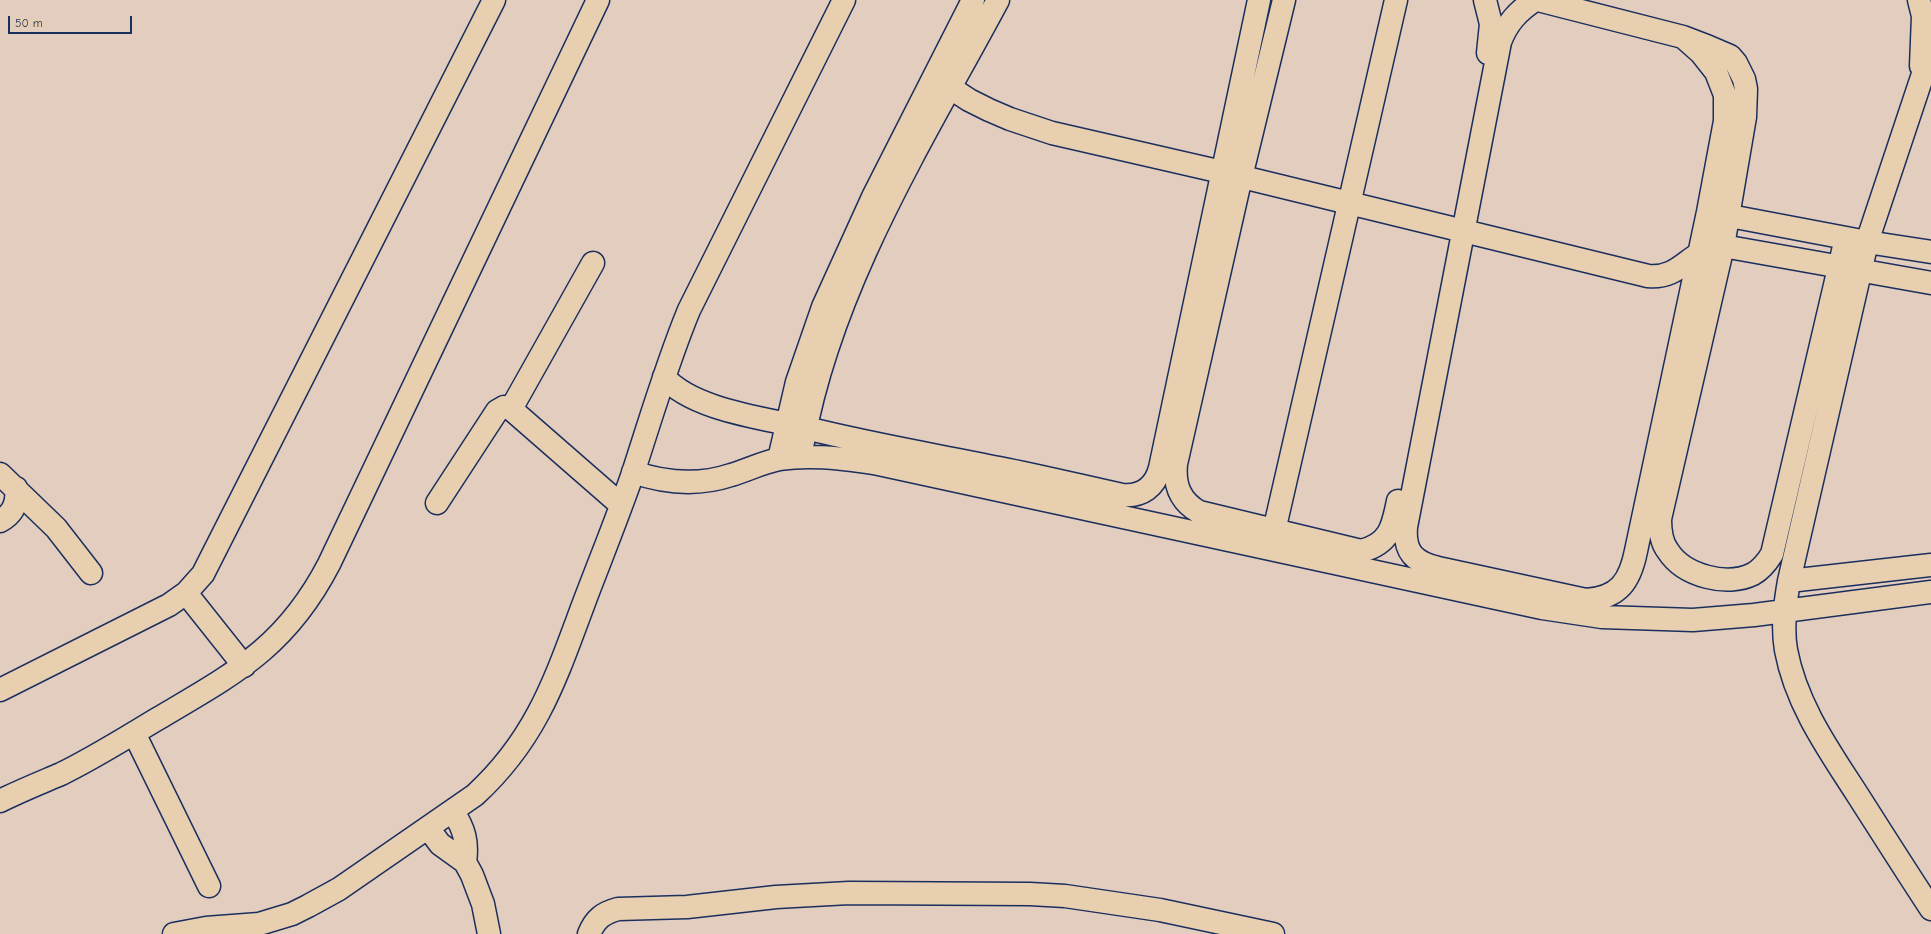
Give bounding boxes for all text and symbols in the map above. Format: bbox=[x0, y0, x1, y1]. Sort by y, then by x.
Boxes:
scale bar bbox=[10, 8, 134, 34]
text: 50 m bbox=[15, 16, 43, 30]

